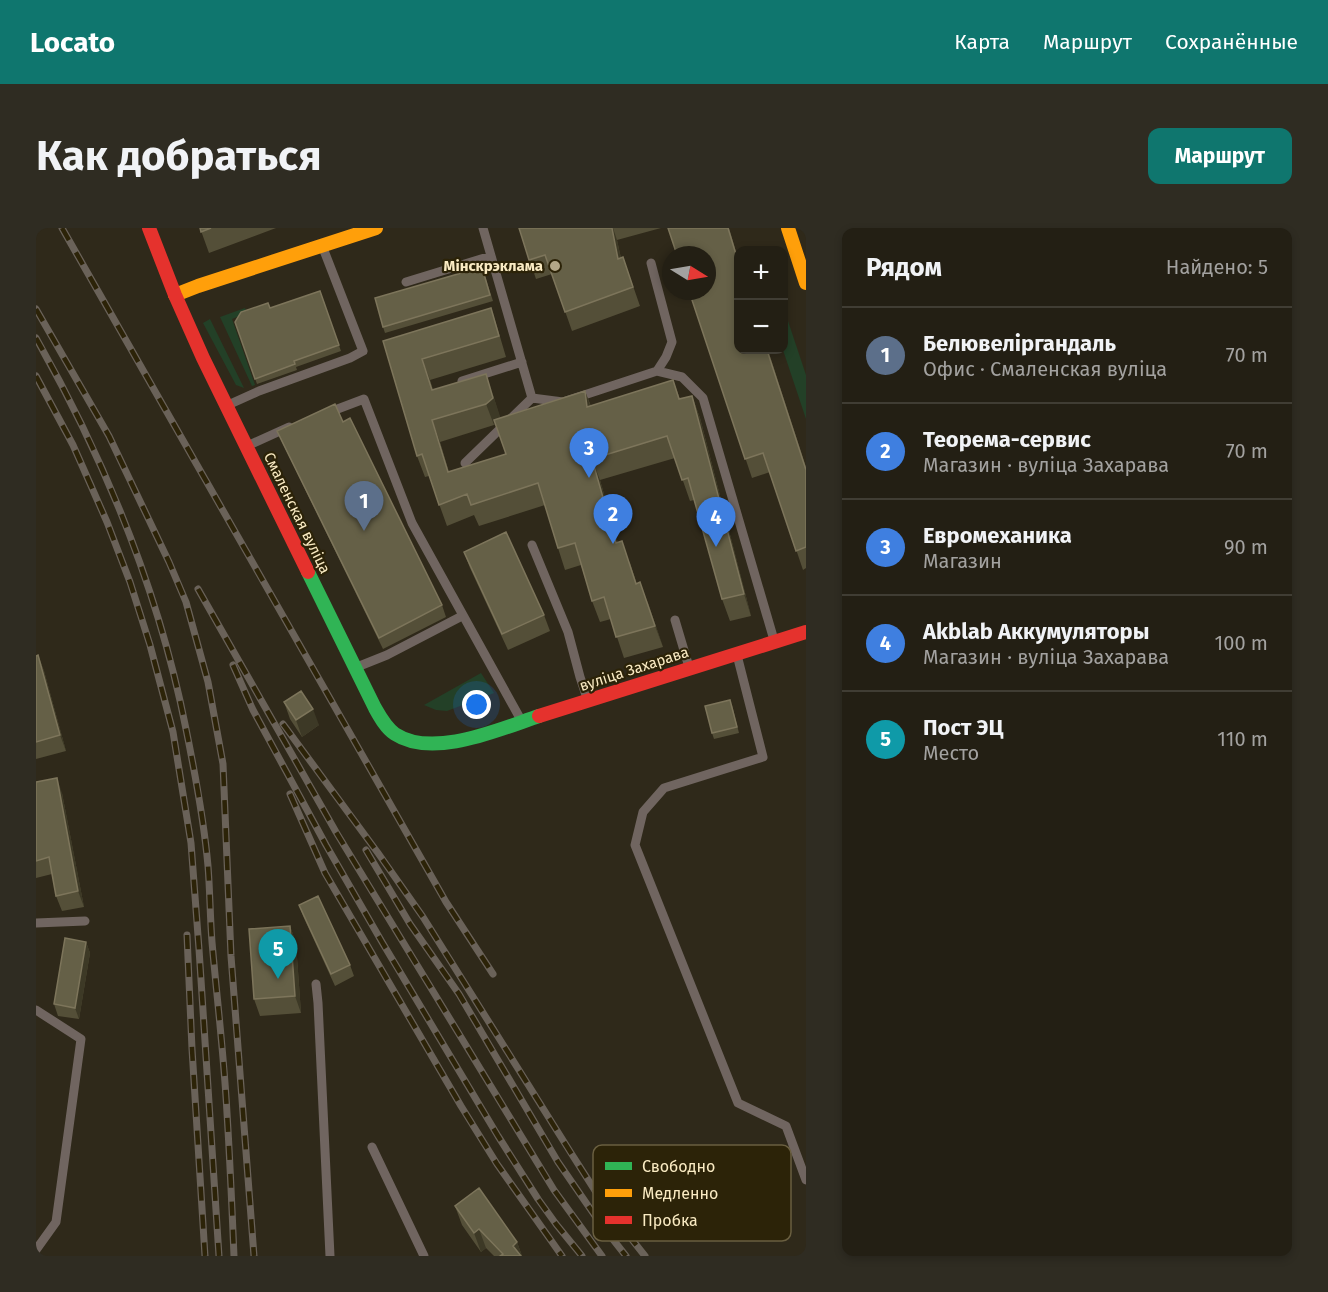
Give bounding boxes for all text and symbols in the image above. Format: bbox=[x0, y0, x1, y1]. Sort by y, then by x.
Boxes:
text: Locato bbox=[30, 26, 115, 59]
text: Карта bbox=[954, 29, 1010, 55]
text: Маршрут bbox=[1043, 29, 1132, 55]
text: Сохранённые bbox=[1165, 29, 1298, 55]
button: Маршрут bbox=[1148, 128, 1292, 184]
text: Как добраться bbox=[36, 131, 322, 181]
north arrow bbox=[662, 246, 716, 300]
map controls bbox=[734, 246, 788, 354]
button: + bbox=[734, 246, 788, 300]
text: Рядом bbox=[866, 252, 942, 283]
text: Найдено: 5 bbox=[1166, 255, 1268, 279]
place label: Мінскрэклама bbox=[444, 257, 543, 275]
marker: Мінскрэклама bbox=[548, 259, 562, 273]
button: − bbox=[734, 300, 788, 354]
text: Белювеліргандаль bbox=[923, 330, 1116, 357]
text: 1 bbox=[881, 343, 890, 367]
text: 70 m bbox=[1226, 343, 1268, 367]
text: Офис · Смаленская вуліца bbox=[923, 357, 1167, 381]
text: Теорема-сервис bbox=[923, 426, 1091, 453]
pin: 3 bbox=[570, 428, 608, 478]
text: 2 bbox=[880, 439, 891, 463]
text: 70 m bbox=[1226, 439, 1268, 463]
street label: Смаленская вуліца bbox=[260, 449, 334, 577]
text: Магазин · вуліца Захарава bbox=[923, 453, 1169, 477]
pin: 1 bbox=[344, 482, 384, 531]
pin: 2 bbox=[594, 494, 632, 544]
pin: 4 bbox=[696, 498, 736, 547]
text: Евромеханика bbox=[923, 522, 1072, 549]
text: 3 bbox=[880, 535, 891, 559]
text: 90 m bbox=[1224, 535, 1268, 559]
text: Магазин bbox=[923, 549, 1002, 573]
text: Akblab Аккумуляторы bbox=[923, 618, 1149, 645]
text: 4 bbox=[880, 631, 891, 655]
text: 100 m bbox=[1215, 631, 1268, 655]
street label: вуліца Захарава bbox=[577, 643, 691, 695]
text: Магазин · вуліца Захарава bbox=[923, 645, 1169, 669]
your location bbox=[462, 690, 491, 719]
text: Пост ЭЦ bbox=[923, 714, 1004, 741]
text: 5 bbox=[880, 727, 891, 751]
text: 110 m bbox=[1217, 727, 1268, 751]
text: Место bbox=[923, 741, 979, 765]
pin: 5 bbox=[258, 930, 298, 979]
legend bbox=[593, 1145, 791, 1241]
text: Свободно bbox=[642, 1157, 715, 1176]
text: Медленно bbox=[642, 1184, 718, 1203]
text: Пробка bbox=[642, 1211, 698, 1230]

